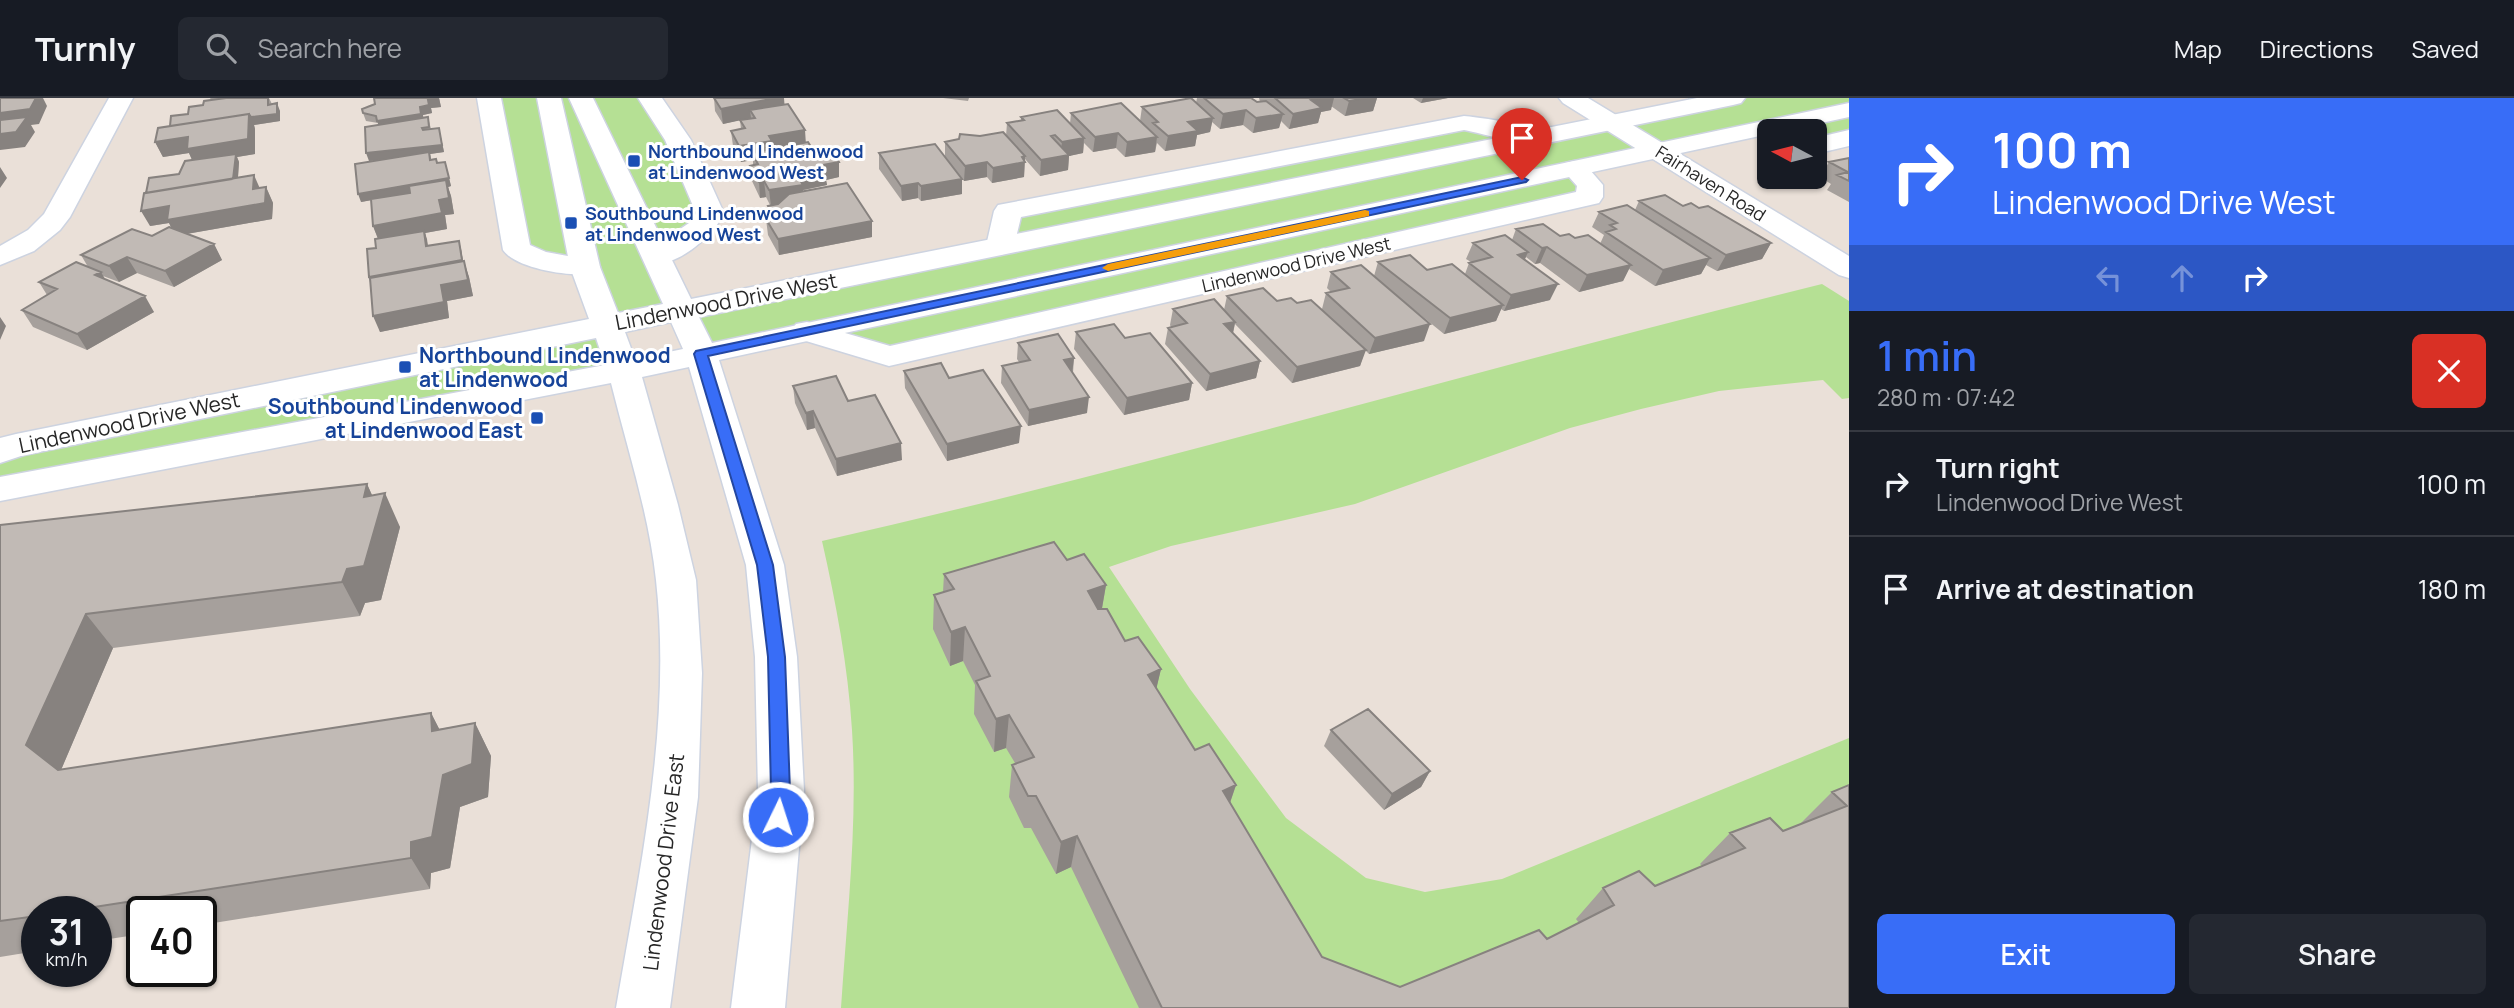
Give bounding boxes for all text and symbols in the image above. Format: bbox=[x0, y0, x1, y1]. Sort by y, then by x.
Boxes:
search box bbox=[178, 17, 668, 80]
text: Turnly bbox=[35, 26, 136, 71]
icon: search bbox=[202, 29, 240, 67]
text: Search here bbox=[258, 30, 402, 66]
text: Map bbox=[2174, 32, 2222, 65]
text: Directions bbox=[2260, 32, 2373, 65]
text: Saved bbox=[2411, 32, 2479, 65]
pin bbox=[1492, 108, 1552, 180]
text: 100 m bbox=[1992, 116, 2132, 183]
icon: arrive bbox=[1503, 119, 1541, 157]
north arrow bbox=[1757, 119, 1827, 189]
map controls bbox=[1757, 119, 1827, 189]
icon: right bbox=[1877, 126, 1968, 217]
place label: Northbound Lindenwood at Lindenwood West bbox=[648, 139, 864, 184]
street label: Fairhaven Road bbox=[1651, 140, 1771, 226]
marker: Northbound Lindenwood at Lindenwood West bbox=[626, 153, 642, 169]
text: Lindenwood Drive West bbox=[1992, 180, 2336, 224]
place label: Southbound Lindenwood at Lindenwood West bbox=[585, 201, 804, 246]
marker: Southbound Lindenwood at Lindenwood West bbox=[563, 215, 579, 231]
street label: Lindenwood Drive West bbox=[1199, 231, 1393, 297]
icon: left bbox=[2090, 259, 2128, 297]
icon: ahead bbox=[2163, 259, 2201, 297]
icon: right bbox=[2236, 259, 2274, 297]
street label: Lindenwood Drive West bbox=[613, 266, 839, 336]
text: 1 min bbox=[1877, 326, 1977, 384]
button: close bbox=[2412, 334, 2486, 408]
place label: Northbound Lindenwood at Lindenwood bbox=[419, 341, 671, 393]
marker: Northbound Lindenwood at Lindenwood bbox=[397, 359, 413, 375]
text: 280 m · 07:42 bbox=[1877, 381, 2015, 413]
street label: Lindenwood Drive West bbox=[16, 385, 242, 459]
place label: Southbound Lindenwood at Lindenwood East bbox=[268, 392, 523, 444]
marker: Southbound Lindenwood at Lindenwood East bbox=[529, 410, 545, 426]
text: Turn right bbox=[1936, 450, 2060, 486]
icon: right bbox=[1877, 465, 1915, 503]
text: 100 m bbox=[2417, 466, 2486, 502]
text: Lindenwood Drive West bbox=[1936, 486, 2183, 518]
icon: arrive bbox=[1877, 570, 1915, 608]
text: Arrive at destination bbox=[1936, 571, 2194, 607]
text: 180 m bbox=[2418, 571, 2486, 607]
street label: Lindenwood Drive East bbox=[636, 752, 690, 972]
position arrow bbox=[741, 780, 815, 854]
speed limit sign: 40 bbox=[126, 896, 217, 987]
text: 31 bbox=[49, 908, 84, 956]
button: Exit bbox=[1877, 914, 2175, 994]
button: Share bbox=[2189, 914, 2486, 994]
text: km/h bbox=[46, 947, 87, 971]

